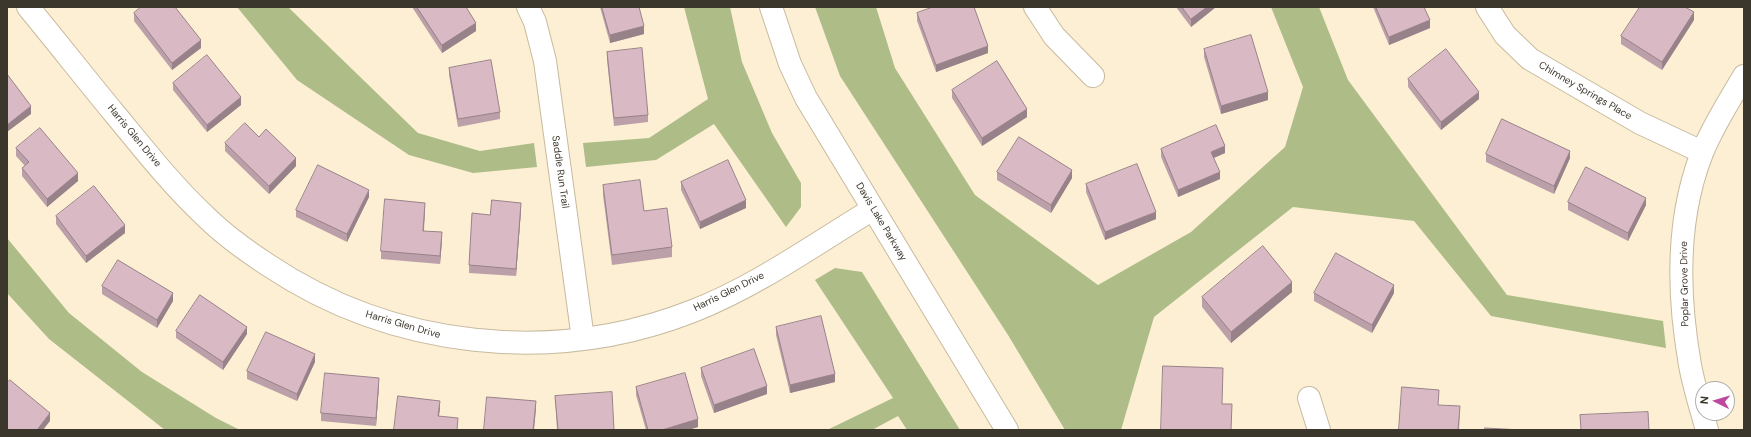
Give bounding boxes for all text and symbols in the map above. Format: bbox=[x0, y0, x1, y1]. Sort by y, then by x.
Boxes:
street label: Chimney Springs Place bbox=[1536, 59, 1634, 123]
street label: Harris Glen Drive bbox=[105, 103, 163, 169]
street label: Saddle Run Trail bbox=[549, 135, 571, 209]
street label: Davis Lake Parkway bbox=[853, 181, 909, 263]
street label: Poplar Grove Drive bbox=[1678, 241, 1692, 327]
street label: Harris Glen Drive bbox=[692, 270, 766, 314]
street label: Harris Glen Drive bbox=[364, 309, 442, 341]
north arrow bbox=[1695, 381, 1735, 421]
text: N bbox=[1697, 395, 1711, 405]

